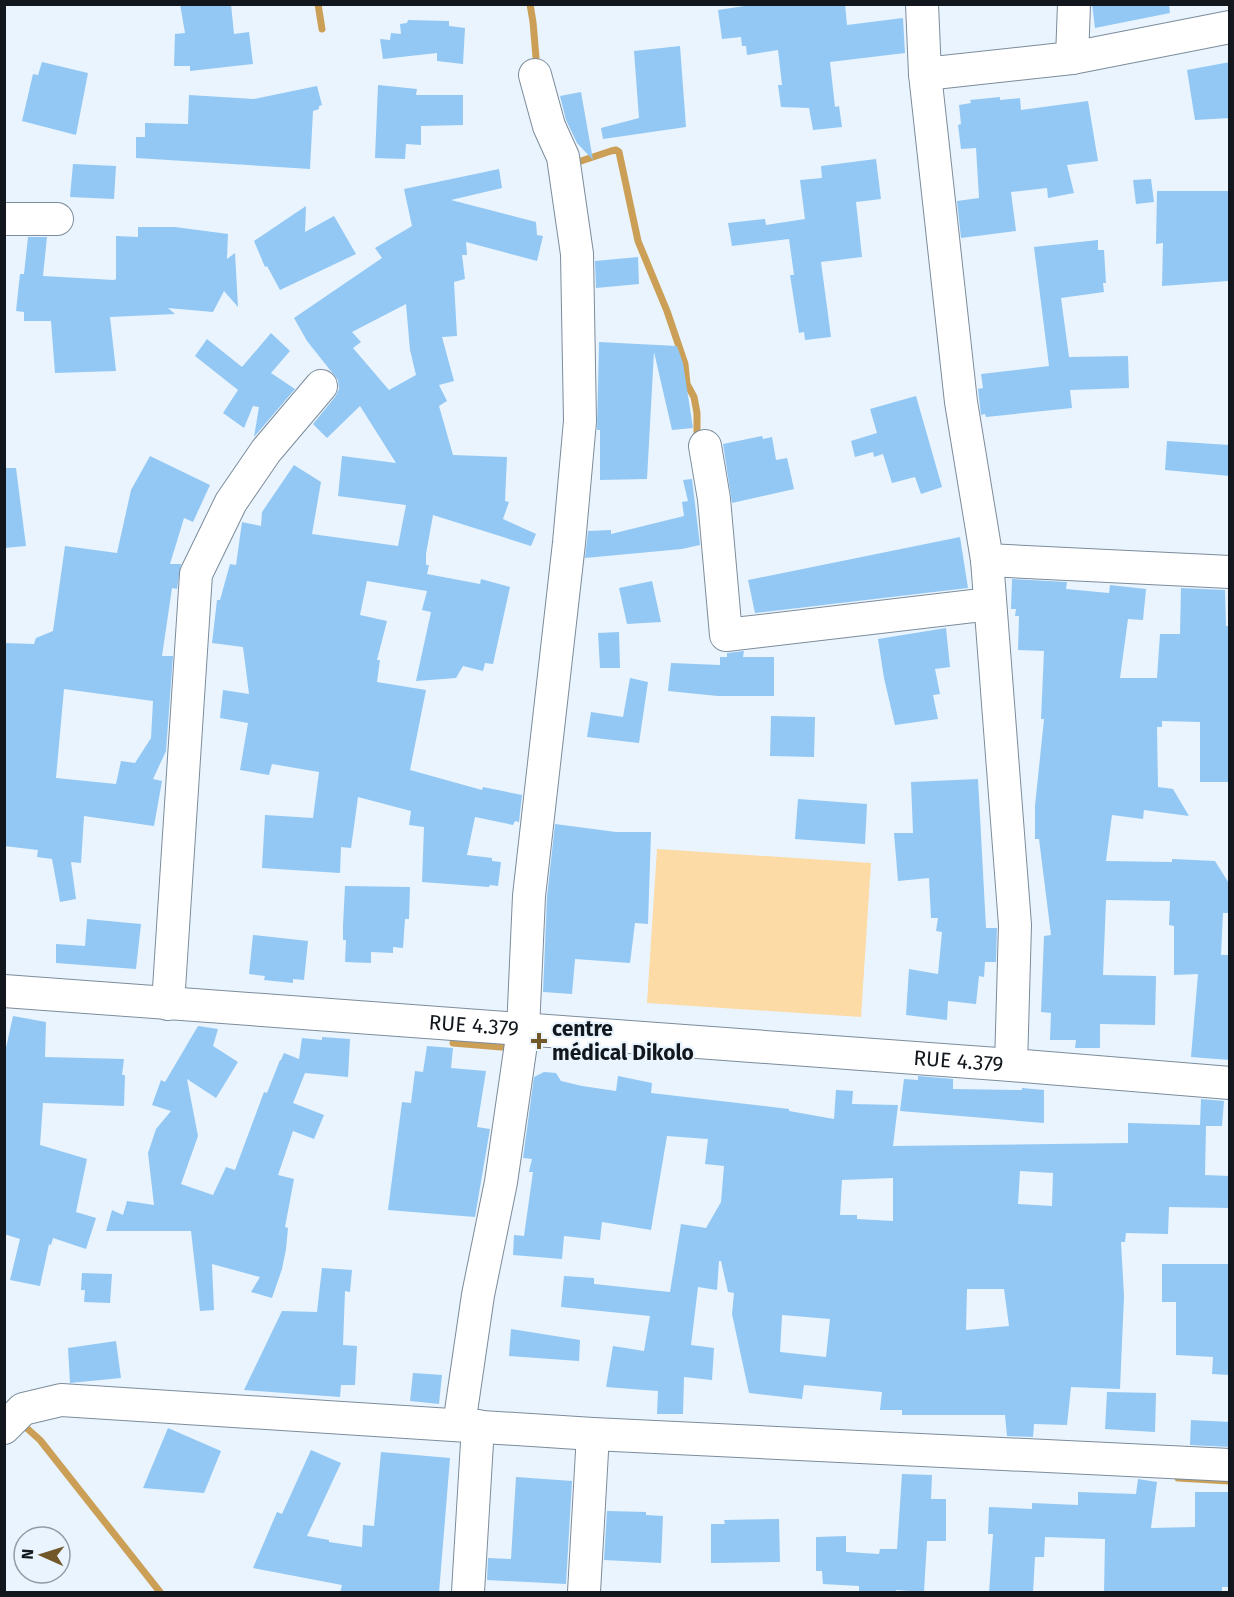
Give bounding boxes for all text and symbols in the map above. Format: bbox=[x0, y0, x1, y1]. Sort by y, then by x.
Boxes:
street label: RUE 4.379 bbox=[428, 1009, 520, 1042]
place label: centre médical Dikolo bbox=[552, 1016, 694, 1066]
marker: centre médical Dikolo bbox=[530, 1032, 548, 1050]
street label: RUE 4.379 bbox=[913, 1045, 1004, 1077]
north arrow bbox=[12, 1525, 72, 1585]
text: N bbox=[18, 1548, 37, 1560]

